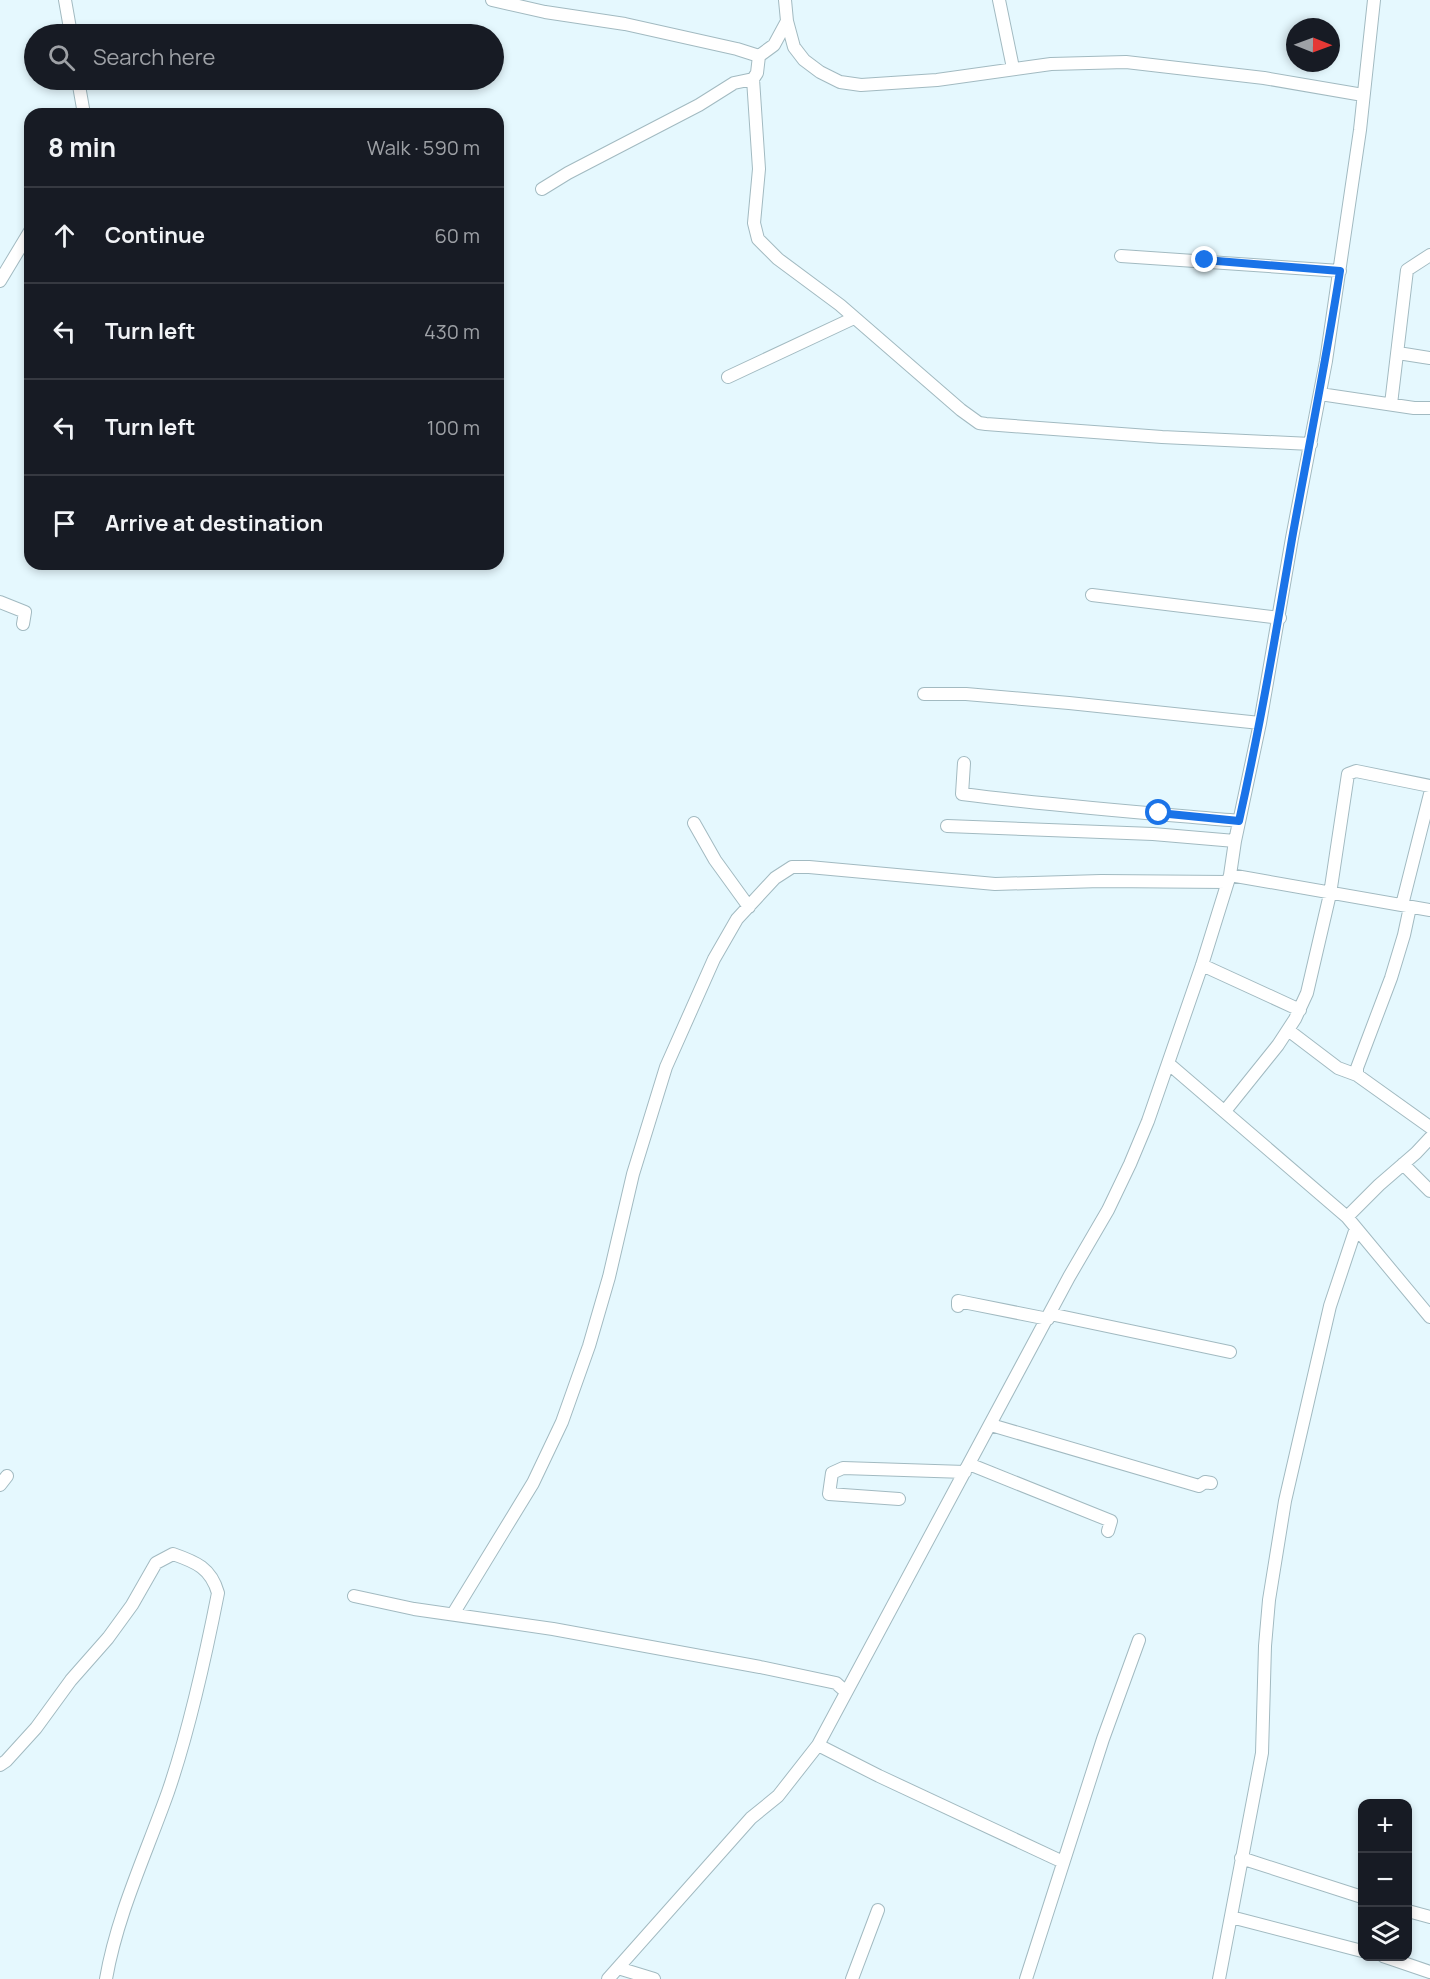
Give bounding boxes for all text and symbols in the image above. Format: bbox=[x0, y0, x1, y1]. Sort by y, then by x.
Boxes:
north arrow bbox=[1286, 18, 1340, 72]
search box bbox=[24, 24, 504, 90]
icon: search bbox=[45, 41, 78, 74]
text: Search here bbox=[93, 42, 215, 72]
text: 8 min bbox=[48, 129, 116, 165]
text: Walk · 590 m bbox=[367, 134, 480, 161]
icon: ahead bbox=[48, 219, 81, 252]
text: Continue bbox=[105, 220, 205, 250]
text: 60 m bbox=[434, 222, 480, 249]
route end bbox=[1191, 246, 1217, 272]
icon: left bbox=[48, 315, 81, 348]
text: Turn left bbox=[105, 316, 195, 346]
text: 430 m bbox=[424, 318, 480, 345]
icon: left bbox=[48, 411, 81, 444]
text: Turn left bbox=[105, 412, 195, 442]
text: 100 m bbox=[427, 414, 480, 441]
icon: arrive bbox=[48, 507, 81, 540]
text: Arrive at destination bbox=[105, 508, 323, 538]
route start bbox=[1145, 799, 1171, 825]
map controls bbox=[1358, 1799, 1412, 1961]
button: + bbox=[1358, 1799, 1412, 1853]
button: − bbox=[1358, 1853, 1412, 1907]
button: layers bbox=[1358, 1907, 1412, 1961]

